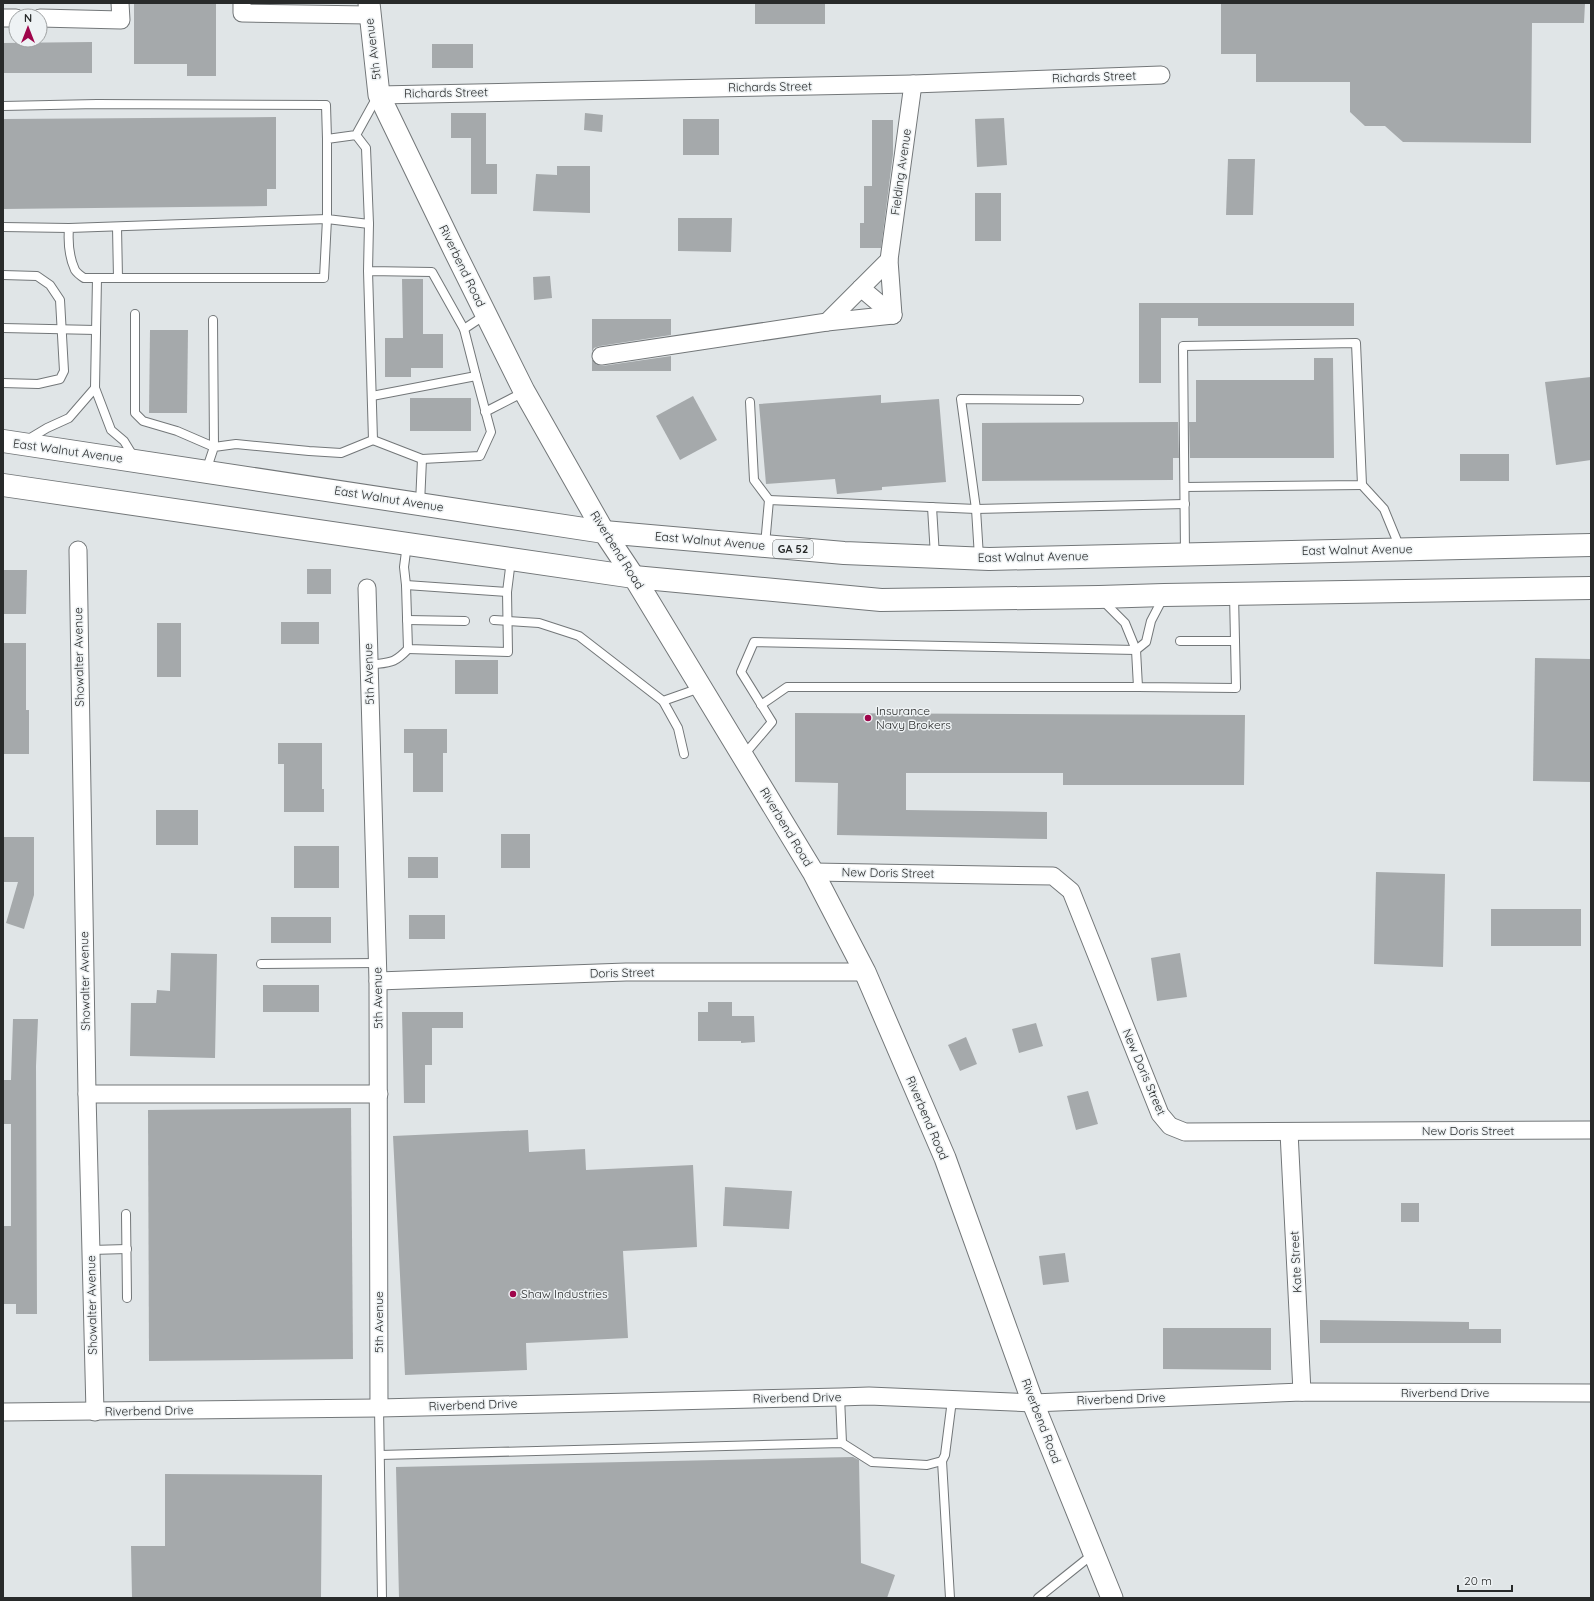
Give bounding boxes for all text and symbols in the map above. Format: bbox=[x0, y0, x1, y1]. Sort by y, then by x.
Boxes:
north arrow bbox=[8, 8, 48, 48]
text: N bbox=[24, 11, 32, 25]
street label: 5th Avenue bbox=[361, 17, 384, 81]
street label: Richards Street bbox=[1052, 68, 1136, 85]
street label: Richards Street bbox=[728, 78, 812, 95]
street label: Richards Street bbox=[404, 84, 488, 101]
street label: Fielding Avenue bbox=[887, 127, 914, 216]
street label: Riverbend Road bbox=[436, 222, 489, 309]
street label: East Walnut Avenue bbox=[12, 435, 124, 466]
street label: East Walnut Avenue bbox=[333, 482, 445, 515]
street label: Riverbend Road bbox=[587, 508, 648, 592]
street label: East Walnut Avenue bbox=[654, 528, 766, 553]
road number: GA 52 bbox=[773, 540, 813, 558]
street label: East Walnut Avenue bbox=[1302, 541, 1413, 558]
street label: East Walnut Avenue bbox=[978, 548, 1089, 565]
street label: Showalter Avenue bbox=[70, 607, 87, 707]
street label: 5th Avenue bbox=[360, 643, 377, 705]
place label: Insurance Navy Brokers bbox=[876, 703, 951, 732]
marker: Insurance Navy Brokers bbox=[863, 713, 873, 723]
street label: Riverbend Road bbox=[757, 784, 816, 869]
street label: New Doris Street bbox=[842, 864, 934, 881]
street label: Showalter Avenue bbox=[76, 931, 93, 1031]
street label: Doris Street bbox=[589, 964, 655, 981]
street label: 5th Avenue bbox=[369, 967, 386, 1029]
street label: New Doris Street bbox=[1119, 1026, 1169, 1117]
street label: Riverbend Road bbox=[903, 1074, 952, 1162]
street label: New Doris Street bbox=[1422, 1123, 1514, 1138]
street label: Kate Street bbox=[1286, 1231, 1305, 1293]
street label: Showalter Avenue bbox=[83, 1255, 100, 1355]
place label: Shaw Industries bbox=[521, 1286, 608, 1301]
marker: Shaw Industries bbox=[508, 1289, 518, 1299]
street label: 5th Avenue bbox=[371, 1291, 386, 1353]
street label: Riverbend Road bbox=[1018, 1376, 1065, 1465]
street label: Riverbend Drive bbox=[1401, 1385, 1490, 1400]
street label: Riverbend Drive bbox=[753, 1389, 842, 1406]
street label: Riverbend Drive bbox=[1076, 1389, 1166, 1408]
street label: Riverbend Drive bbox=[428, 1395, 518, 1414]
street label: Riverbend Drive bbox=[105, 1402, 194, 1419]
scale bar bbox=[1458, 1567, 1512, 1593]
text: 20 m bbox=[1464, 1573, 1492, 1588]

